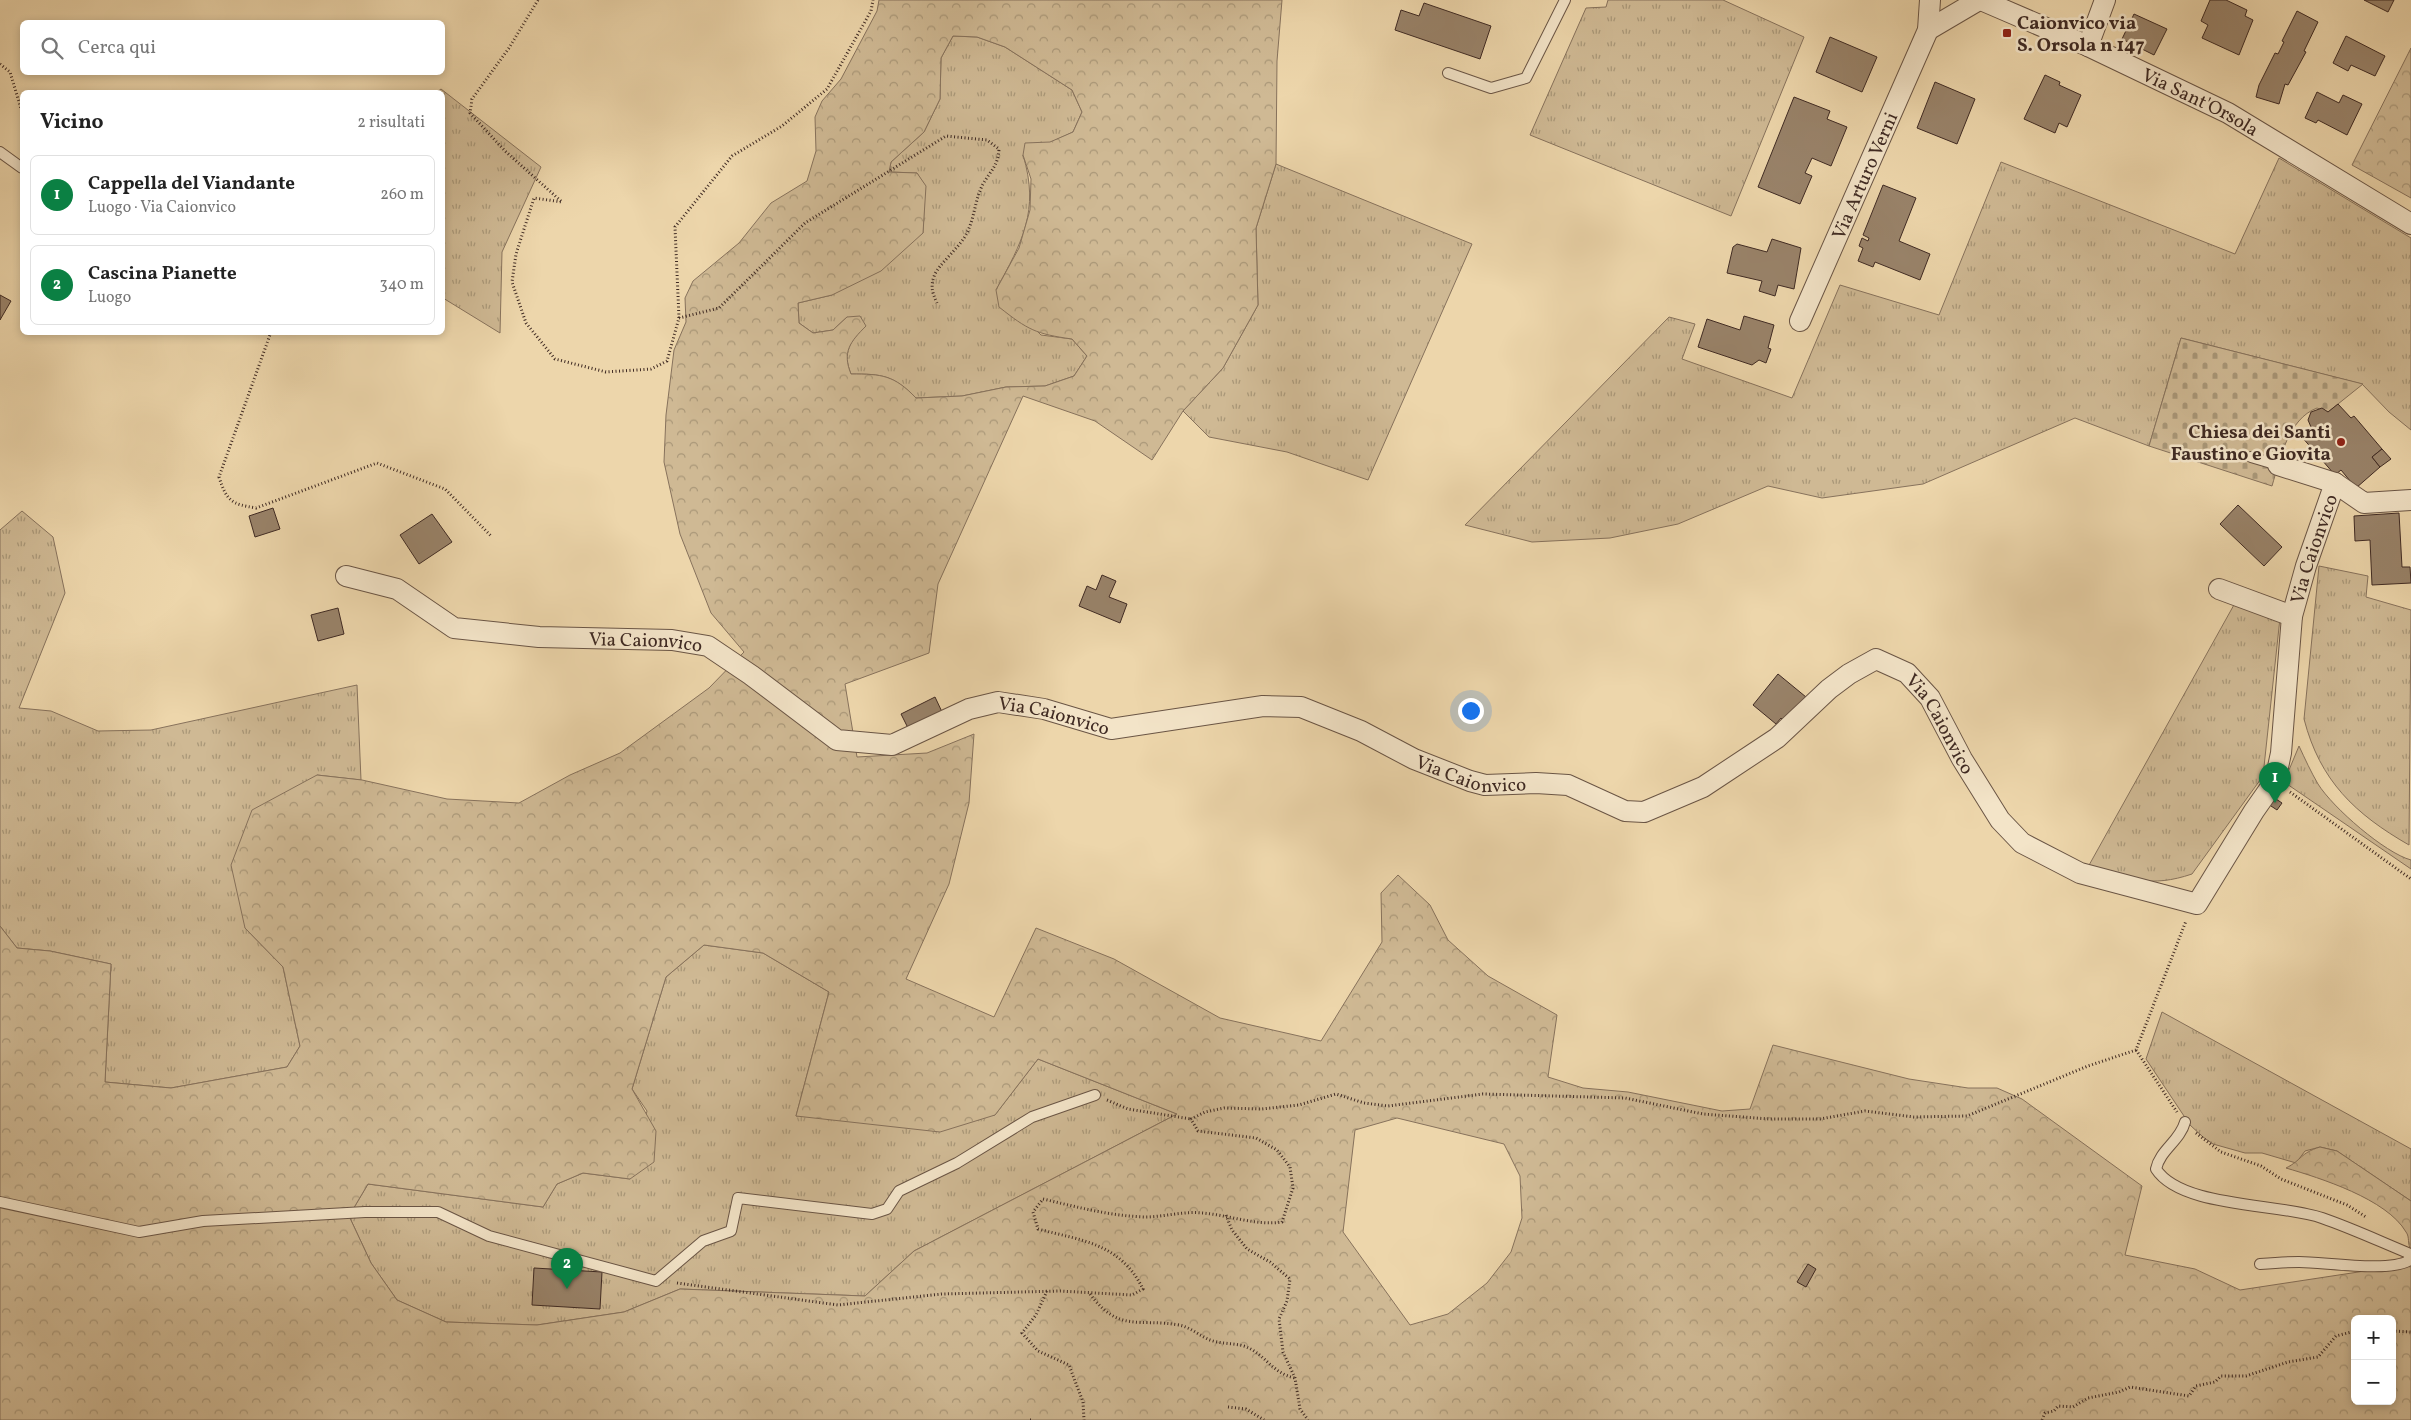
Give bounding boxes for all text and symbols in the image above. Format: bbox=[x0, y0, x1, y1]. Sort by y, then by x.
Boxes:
place label: Caionvico via S. Orsola n 147 bbox=[2017, 11, 2144, 59]
search box bbox=[20, 20, 445, 75]
marker: Caionvico via S. Orsola n 147 bbox=[2001, 27, 2013, 39]
icon: search bbox=[38, 34, 66, 62]
text: Cerca qui bbox=[78, 35, 156, 61]
street label: Via Sant'Orsola bbox=[2137, 63, 2263, 144]
text: Vicino bbox=[40, 108, 104, 137]
street label: Via Arturo Verni bbox=[1826, 108, 1905, 244]
text: 2 risultati bbox=[357, 112, 425, 134]
text: Cappella del Viandante bbox=[88, 171, 295, 197]
text: 1 bbox=[54, 184, 60, 206]
text: 260 m bbox=[380, 184, 424, 206]
text: Luogo · Via Caionvico bbox=[88, 197, 236, 219]
text: Cascina Pianette bbox=[88, 261, 237, 287]
text: 2 bbox=[53, 274, 61, 296]
text: 340 m bbox=[380, 274, 424, 296]
text: Luogo bbox=[88, 287, 131, 309]
place label: Chiesa dei Santi Faustino e Giovita bbox=[2171, 420, 2331, 468]
marker: Chiesa dei Santi Faustino e Giovita bbox=[2335, 436, 2347, 448]
street label: Via Caionvico bbox=[2285, 491, 2345, 607]
street label: Via Caionvico bbox=[589, 627, 704, 660]
street label: Via Caionvico bbox=[1899, 669, 1979, 780]
street label: Via Caionvico bbox=[996, 691, 1112, 743]
your location bbox=[1458, 698, 1484, 724]
street label: Via Caionvico bbox=[1411, 750, 1527, 800]
pin: 1 bbox=[2259, 762, 2291, 803]
pin: 2 bbox=[551, 1248, 583, 1289]
map controls bbox=[2351, 1315, 2396, 1405]
button: + bbox=[2351, 1315, 2396, 1360]
button: − bbox=[2351, 1360, 2396, 1405]

